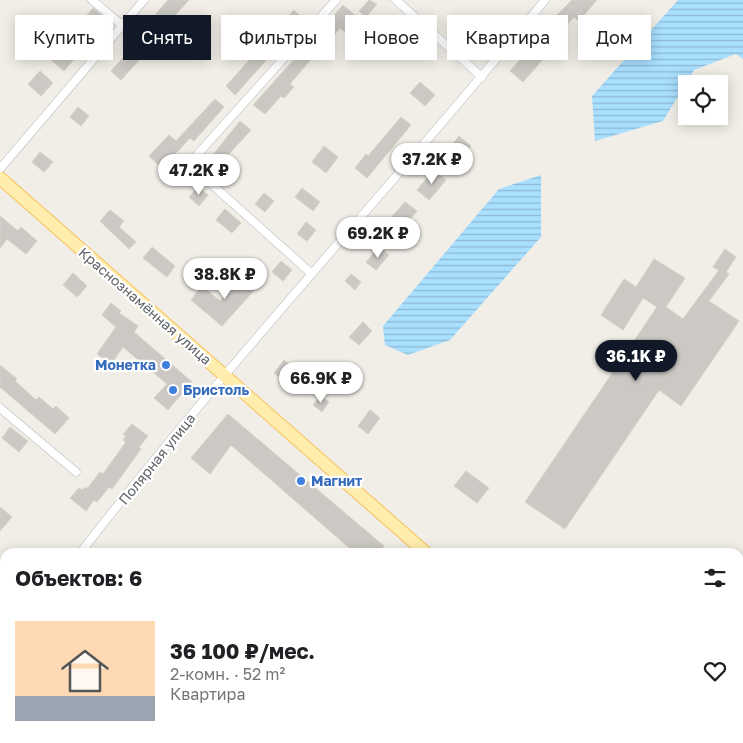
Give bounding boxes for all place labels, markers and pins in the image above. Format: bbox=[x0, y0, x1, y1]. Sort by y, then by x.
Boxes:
pin: 37.2K ₽ bbox=[386, 142, 478, 185]
pin: 47.2K ₽ bbox=[153, 154, 245, 196]
pin: 69.2K ₽ bbox=[332, 216, 424, 259]
pin: 38.8K ₽ bbox=[179, 258, 271, 300]
pin: 36.1K ₽ bbox=[590, 340, 682, 382]
place label: Монетка bbox=[95, 356, 156, 373]
marker: Монетка bbox=[160, 359, 172, 371]
pin: 66.9K ₽ bbox=[275, 362, 367, 404]
place label: Бристоль bbox=[183, 381, 249, 398]
marker: Бристоль bbox=[167, 384, 179, 396]
place label: Магнит bbox=[311, 472, 362, 489]
marker: Магнит bbox=[295, 475, 307, 487]

